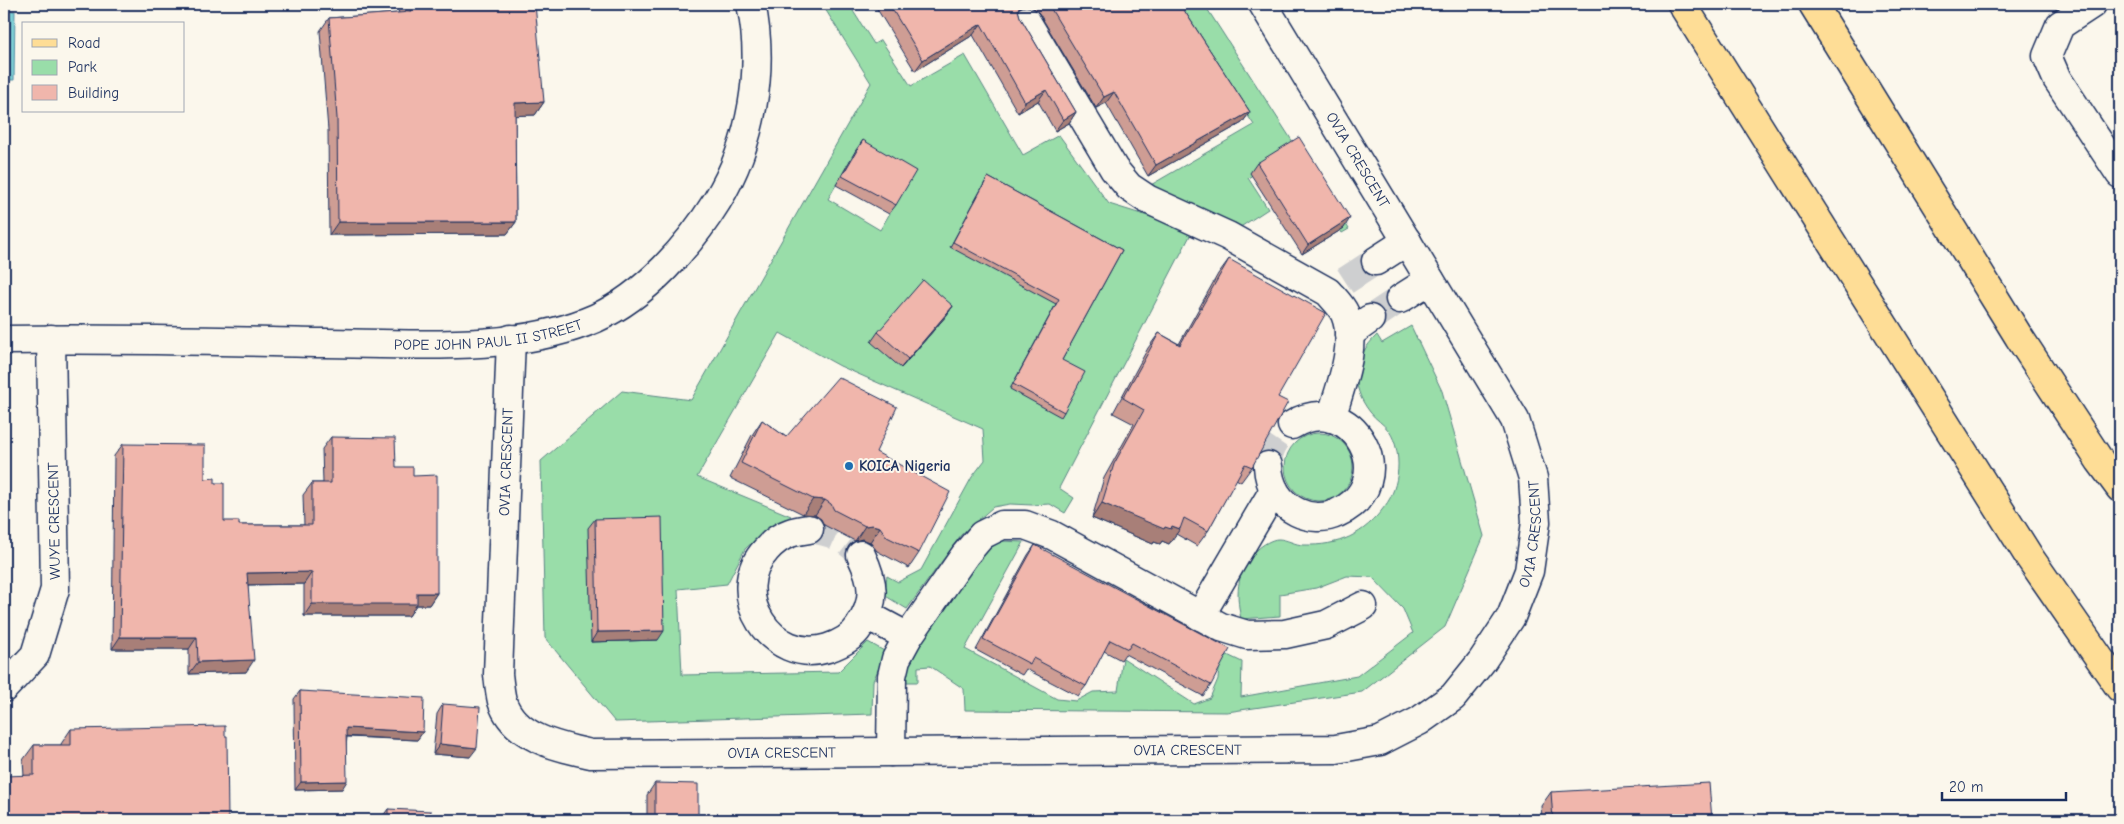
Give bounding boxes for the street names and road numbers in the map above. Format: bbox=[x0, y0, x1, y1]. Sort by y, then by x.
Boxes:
street label: OVIA CRESCENT bbox=[1322, 109, 1394, 211]
street label: POPE JOHN PAUL II STREET bbox=[394, 315, 585, 354]
street label: OVIA CRESCENT bbox=[495, 407, 517, 516]
street label: WUYE CRESCENT bbox=[44, 462, 64, 580]
street label: OVIA CRESCENT bbox=[1514, 479, 1545, 590]
street label: OVIA CRESCENT bbox=[1133, 741, 1242, 759]
street label: OVIA CRESCENT bbox=[727, 743, 836, 762]

